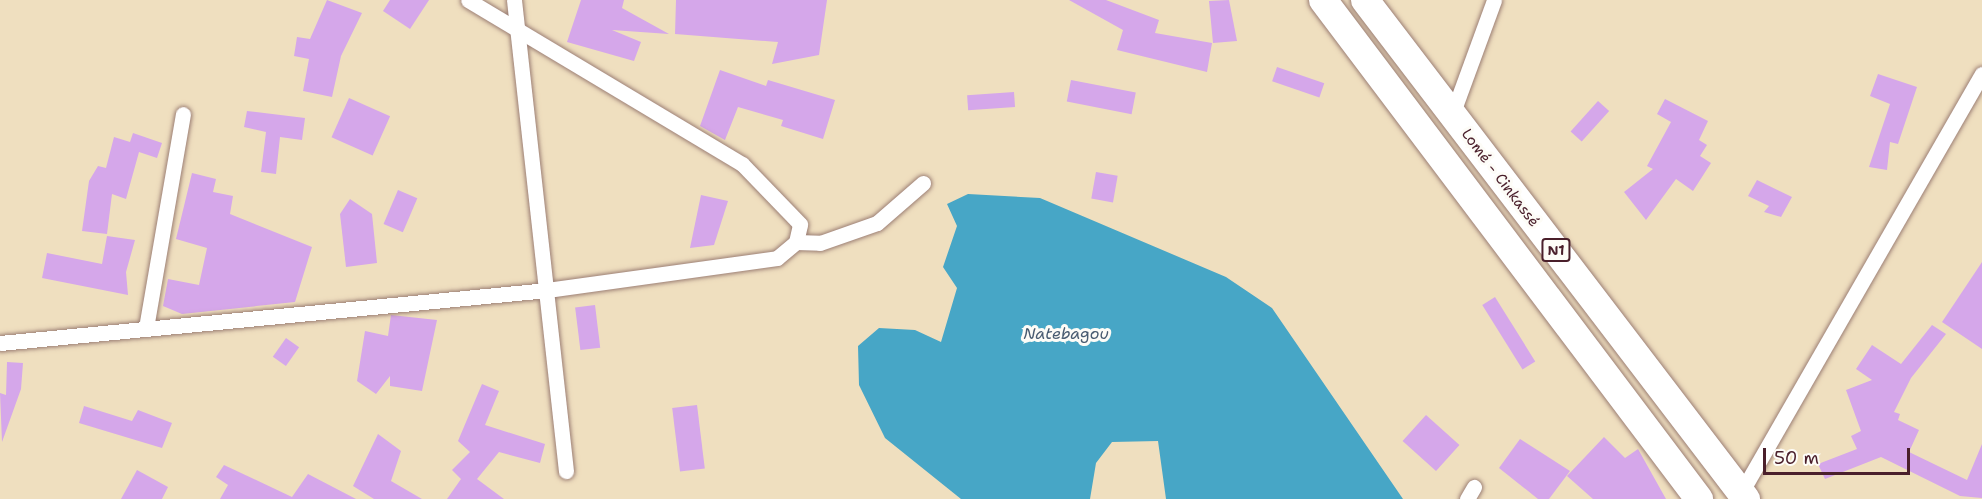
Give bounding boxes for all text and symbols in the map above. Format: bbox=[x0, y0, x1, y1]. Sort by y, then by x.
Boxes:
street label: Lomé - Cinkassé bbox=[1457, 125, 1543, 231]
road number: N1 bbox=[1541, 239, 1571, 261]
water label: Natebagou bbox=[1023, 324, 1109, 344]
scale bar bbox=[1766, 436, 1913, 474]
text: 50 m bbox=[1774, 446, 1819, 470]

